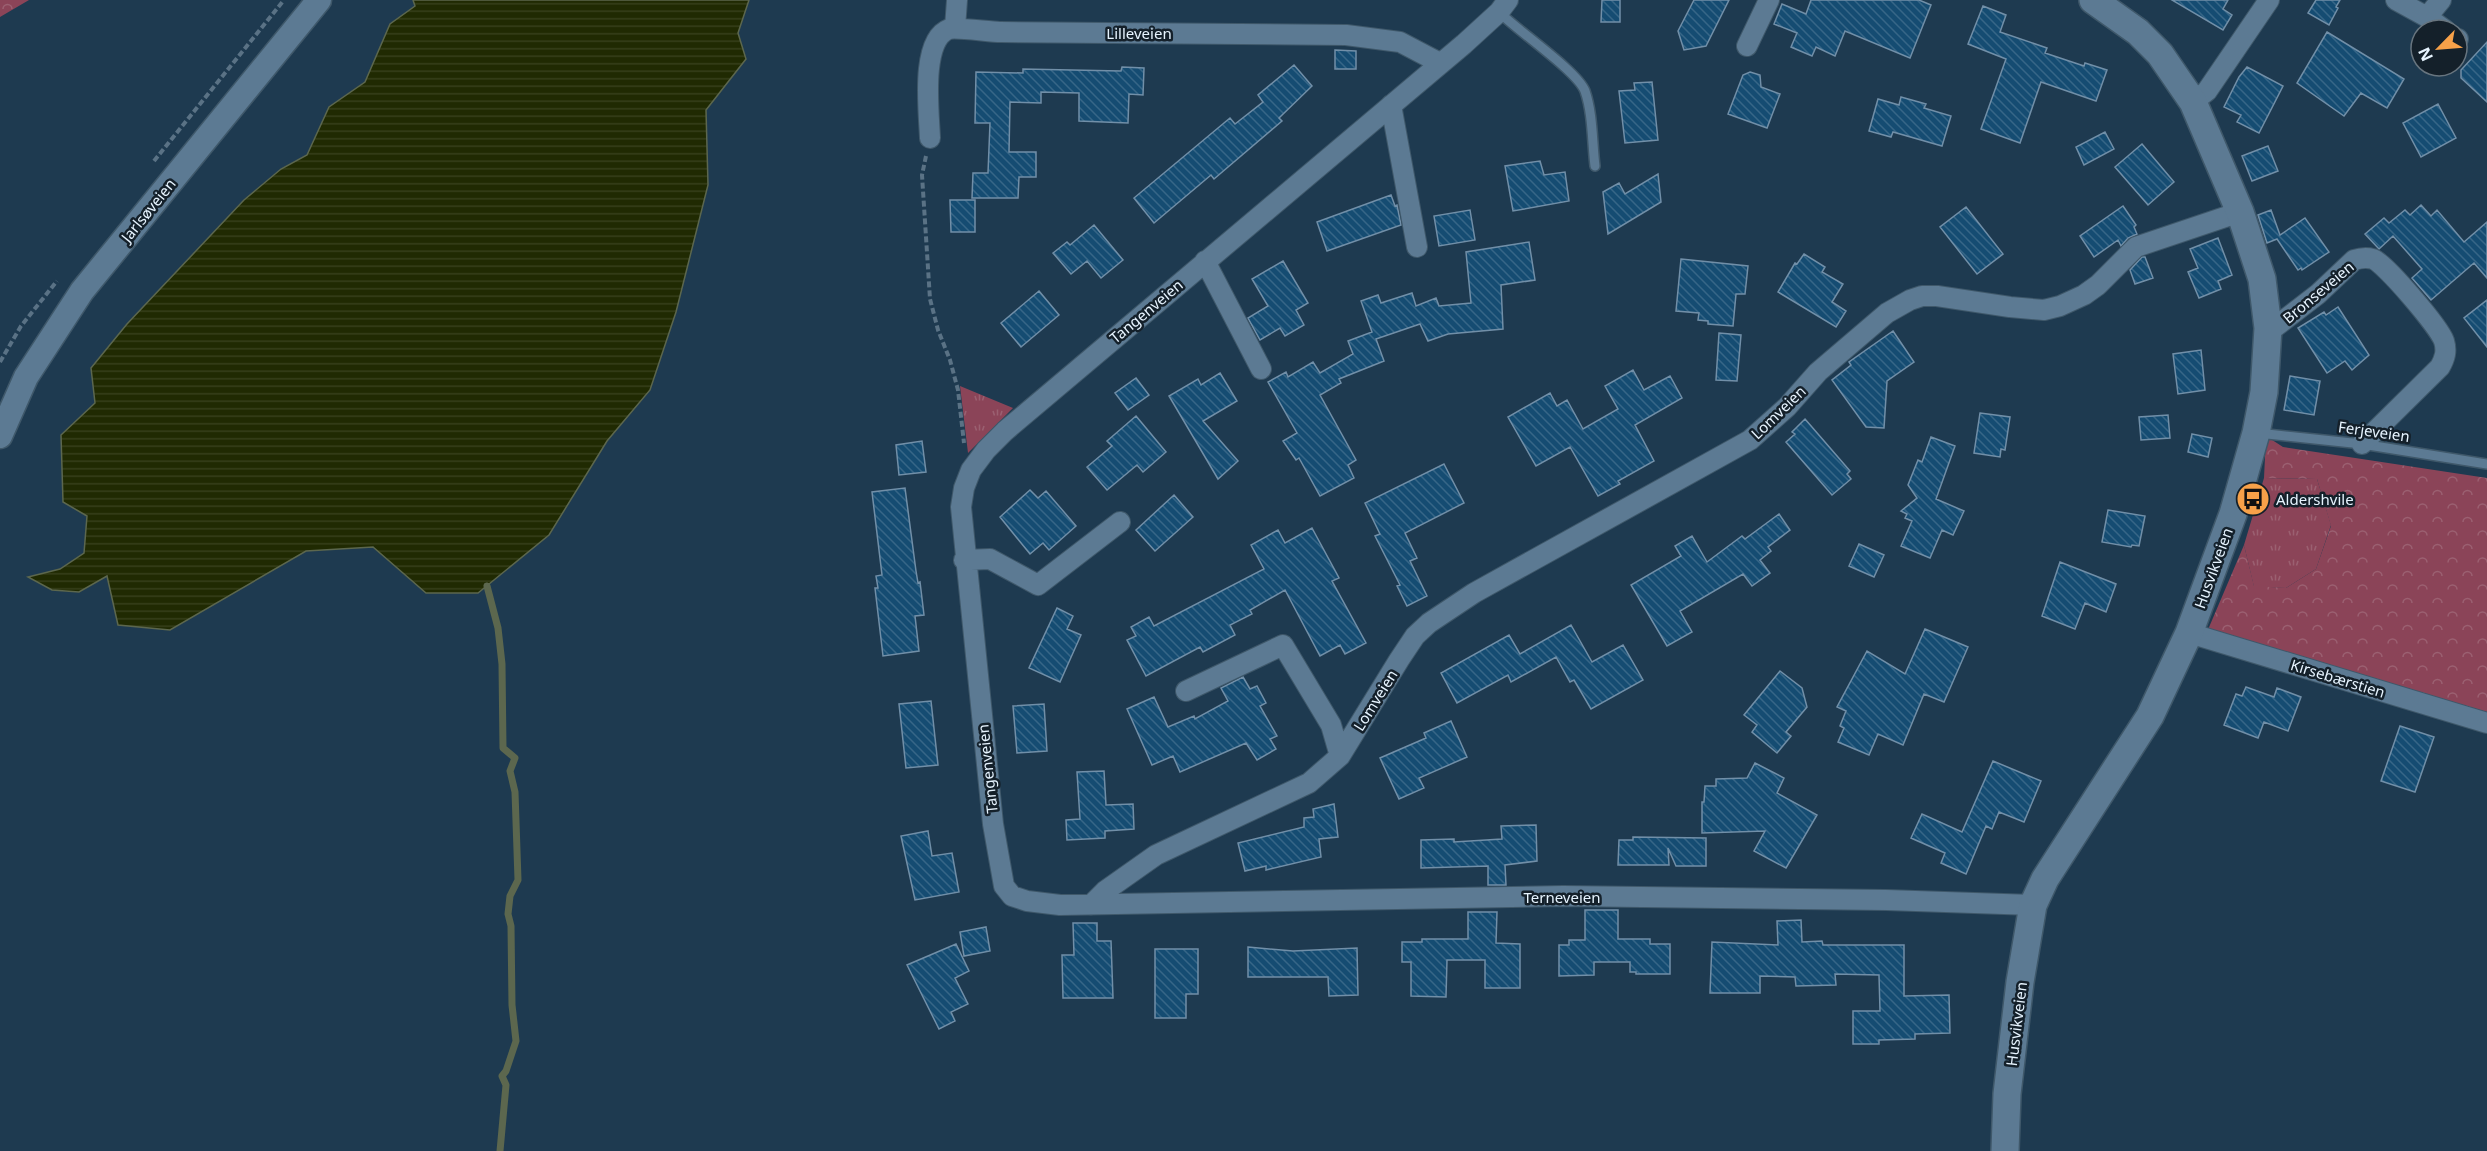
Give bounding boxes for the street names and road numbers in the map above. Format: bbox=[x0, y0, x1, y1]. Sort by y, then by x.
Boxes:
street label: Lilleveien bbox=[1106, 23, 1172, 43]
street label: Jarlsøveien bbox=[115, 174, 180, 247]
street label: Bronseveien bbox=[2278, 256, 2358, 328]
street label: Tangenveien bbox=[1105, 275, 1187, 347]
street label: Lomveien bbox=[1746, 381, 1810, 443]
street label: Ferjeveien bbox=[2337, 416, 2411, 446]
street label: Husvikveien bbox=[2189, 525, 2237, 611]
street label: Kirsebærstien bbox=[2288, 654, 2388, 702]
street label: Lomveien bbox=[1348, 666, 1402, 734]
street label: Tangenveien bbox=[972, 723, 1002, 815]
street label: Terneveien bbox=[1523, 887, 1601, 907]
street label: Husvikveien bbox=[2001, 981, 2031, 1067]

